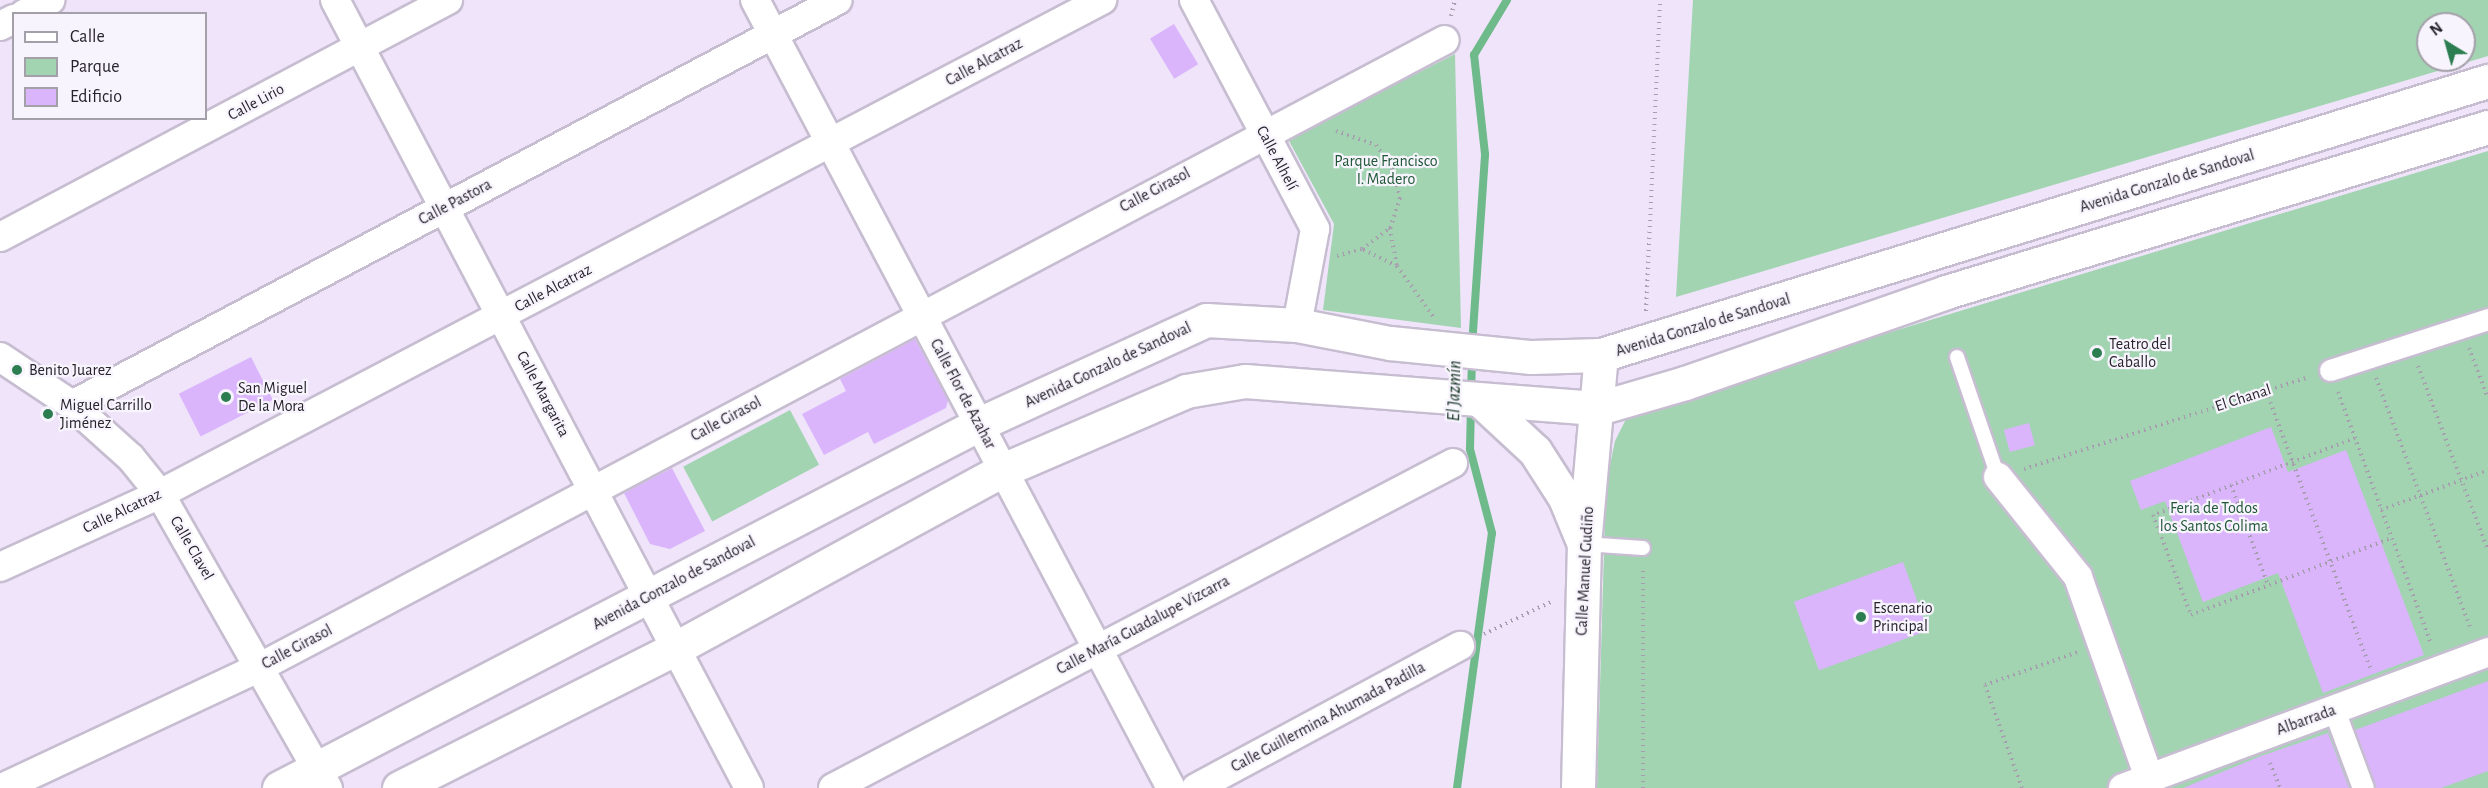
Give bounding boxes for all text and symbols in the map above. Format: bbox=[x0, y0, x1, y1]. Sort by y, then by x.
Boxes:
legend bbox=[12, 12, 207, 120]
north arrow bbox=[2416, 12, 2476, 72]
text: N bbox=[2427, 19, 2446, 39]
text: Calle bbox=[70, 28, 105, 46]
street label: Calle Alcatraz bbox=[942, 34, 1026, 90]
text: Parque bbox=[70, 58, 119, 76]
street label: Calle Lirio bbox=[225, 79, 287, 125]
text: Edificio bbox=[70, 88, 122, 106]
street label: Calle Alhelí bbox=[1252, 122, 1302, 194]
street label: Avenida Gonzalo de Sandoval bbox=[2077, 145, 2257, 217]
park label: Parque Francisco I. Madero bbox=[1334, 151, 1438, 189]
street label: Calle Girasol bbox=[1116, 163, 1194, 217]
street label: Calle Pastora bbox=[415, 175, 495, 229]
street label: Calle Alcatraz bbox=[511, 260, 595, 316]
street label: Avenida Gonzalo de Sandoval bbox=[1613, 289, 1793, 361]
street label: Avenida Gonzalo de Sandoval bbox=[1022, 318, 1194, 412]
place label: Teatro del Caballo bbox=[2109, 334, 2171, 372]
street label: Calle Flor de Azahar bbox=[926, 336, 1000, 452]
marker: Teatro del Caballo bbox=[2090, 346, 2104, 360]
street label: Calle Margarita bbox=[512, 348, 574, 440]
place label: Benito Juarez bbox=[29, 360, 112, 380]
water label: El Jazmín bbox=[1444, 360, 1466, 422]
marker: Benito Juarez bbox=[10, 363, 24, 377]
place label: San Miguel De la Mora bbox=[238, 378, 307, 416]
street label: El Chanal bbox=[2213, 380, 2273, 416]
marker: San Miguel De la Mora bbox=[219, 390, 233, 404]
street label: Calle Girasol bbox=[687, 392, 765, 446]
place label: Miguel Carrillo Jiménez bbox=[60, 395, 152, 433]
marker: Miguel Carrillo Jiménez bbox=[41, 407, 55, 421]
street label: Calle Alcatraz bbox=[80, 484, 164, 538]
park label: Feria de Todos los Santos Colima bbox=[2160, 498, 2268, 536]
street label: Calle Manuel Gudiño bbox=[1572, 506, 1598, 636]
street label: Calle Clavel bbox=[166, 512, 218, 584]
street label: Avenida Gonzalo de Sandoval bbox=[589, 532, 759, 634]
street label: Calle María Guadalupe Vizcarra bbox=[1053, 571, 1233, 679]
place label: Escenario Principal bbox=[1873, 598, 1933, 636]
marker: Escenario Principal bbox=[1854, 610, 1868, 624]
street label: Calle Girasol bbox=[258, 620, 336, 674]
street label: Calle Guillermina Ahumada Padilla bbox=[1228, 658, 1428, 776]
street label: Albarrada bbox=[2274, 700, 2338, 740]

